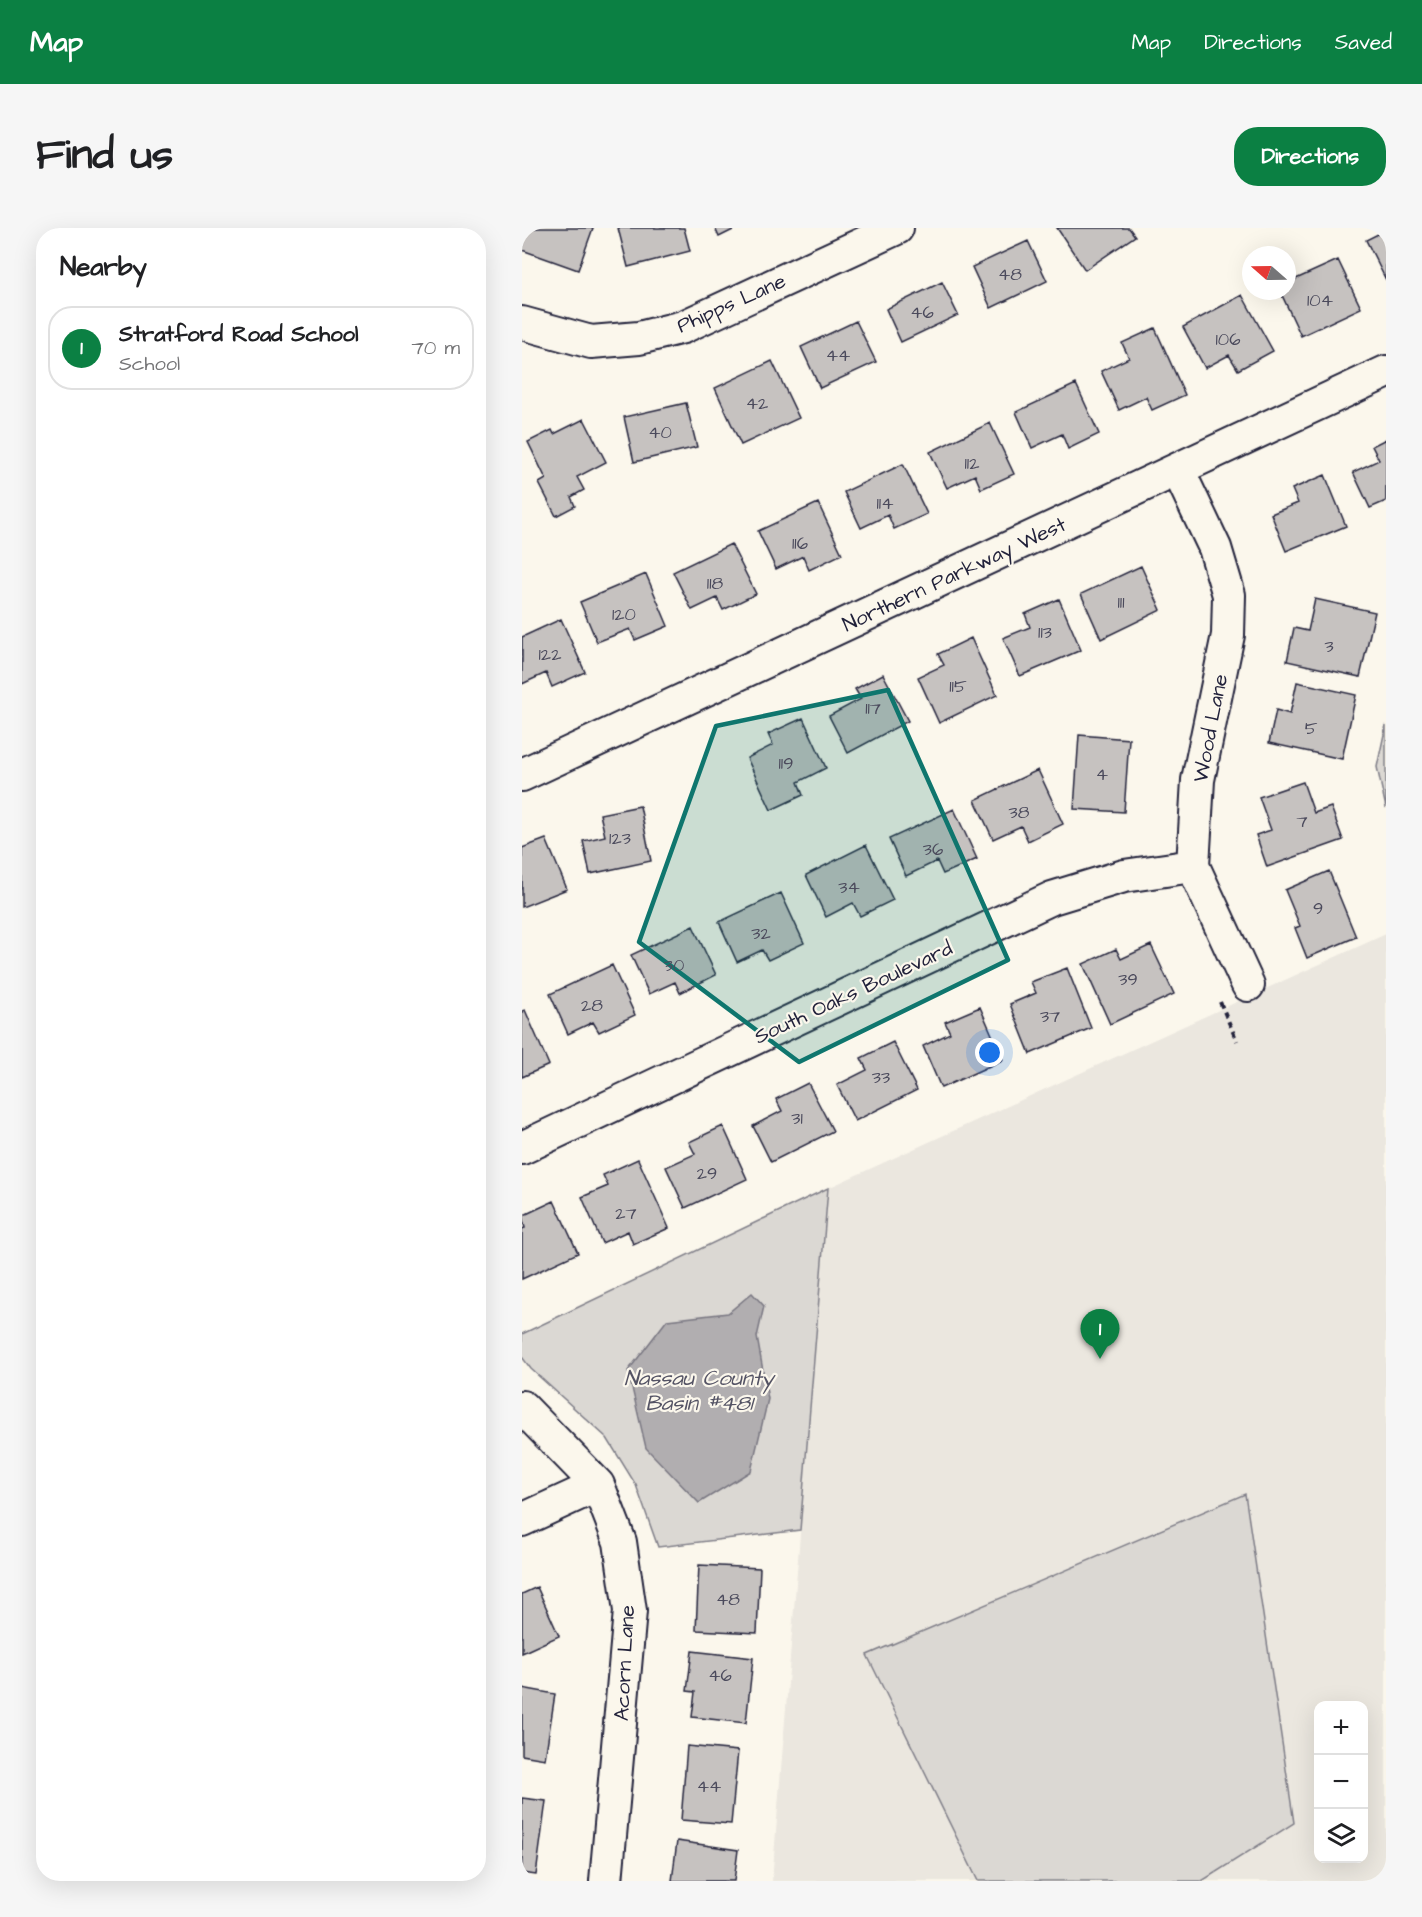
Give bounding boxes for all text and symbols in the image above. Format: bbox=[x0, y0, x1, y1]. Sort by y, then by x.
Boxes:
text: Map bbox=[30, 23, 83, 62]
text: Map bbox=[1131, 28, 1171, 57]
text: Directions bbox=[1204, 28, 1302, 57]
text: Saved bbox=[1335, 28, 1392, 57]
text: Find us bbox=[36, 127, 173, 185]
button: Directions bbox=[1234, 127, 1386, 186]
north arrow bbox=[1242, 246, 1296, 300]
text: Nearby bbox=[60, 249, 147, 285]
house number: 48 bbox=[998, 262, 1022, 287]
street label: Phipps Lane bbox=[672, 267, 791, 341]
house number: 104 bbox=[1307, 288, 1333, 313]
house number: 46 bbox=[910, 300, 934, 325]
text: Stratford Road School bbox=[119, 319, 358, 350]
house number: 106 bbox=[1216, 327, 1240, 352]
text: 1 bbox=[80, 334, 83, 362]
text: 70 m bbox=[412, 334, 460, 362]
house number: 44 bbox=[826, 343, 850, 368]
text: School bbox=[119, 350, 180, 378]
house number: 42 bbox=[746, 391, 769, 416]
house number: 40 bbox=[648, 420, 672, 445]
house number: 112 bbox=[965, 451, 980, 476]
house number: 114 bbox=[877, 491, 893, 516]
street label: Northern Parkway West bbox=[838, 510, 1072, 641]
house number: 116 bbox=[792, 531, 808, 556]
house number: 118 bbox=[707, 571, 723, 596]
house number: 111 bbox=[1118, 590, 1124, 615]
house number: 120 bbox=[612, 602, 636, 627]
house number: 113 bbox=[1038, 620, 1052, 645]
house number: 3 bbox=[1324, 634, 1334, 659]
house number: 122 bbox=[539, 642, 562, 667]
street label: Wood Lane bbox=[1186, 672, 1235, 785]
house number: 115 bbox=[949, 674, 967, 699]
house number: 117 bbox=[865, 696, 881, 721]
house number: 5 bbox=[1305, 716, 1318, 741]
house number: 119 bbox=[779, 751, 793, 776]
house number: 4 bbox=[1096, 762, 1108, 787]
house number: 38 bbox=[1009, 800, 1030, 825]
house number: 7 bbox=[1296, 809, 1308, 834]
house number: 123 bbox=[609, 826, 631, 851]
house number: 36 bbox=[923, 837, 943, 862]
house number: 34 bbox=[838, 875, 860, 900]
house number: 9 bbox=[1313, 896, 1323, 921]
house number: 32 bbox=[751, 921, 771, 946]
street label: South Oaks Boulevard bbox=[749, 934, 957, 1051]
house number: 30 bbox=[664, 953, 684, 978]
house number: 39 bbox=[1118, 967, 1138, 992]
house number: 28 bbox=[581, 993, 603, 1018]
house number: 37 bbox=[1040, 1004, 1060, 1029]
your location bbox=[975, 1038, 1004, 1067]
house number: 33 bbox=[872, 1065, 890, 1090]
house number: 31 bbox=[791, 1106, 803, 1131]
house number: 29 bbox=[697, 1161, 717, 1186]
house number: 27 bbox=[615, 1201, 637, 1226]
pin: 1 bbox=[1080, 1310, 1120, 1359]
water label: Nassau County Basin #481 bbox=[624, 1363, 777, 1419]
house number: 48 bbox=[716, 1587, 740, 1612]
street label: Acorn Lane bbox=[607, 1604, 642, 1722]
house number: 46 bbox=[708, 1663, 732, 1688]
map controls bbox=[1314, 1701, 1368, 1863]
button: + bbox=[1314, 1701, 1368, 1755]
button: − bbox=[1314, 1755, 1368, 1809]
house number: 44 bbox=[697, 1774, 721, 1799]
button: layers bbox=[1314, 1809, 1368, 1863]

